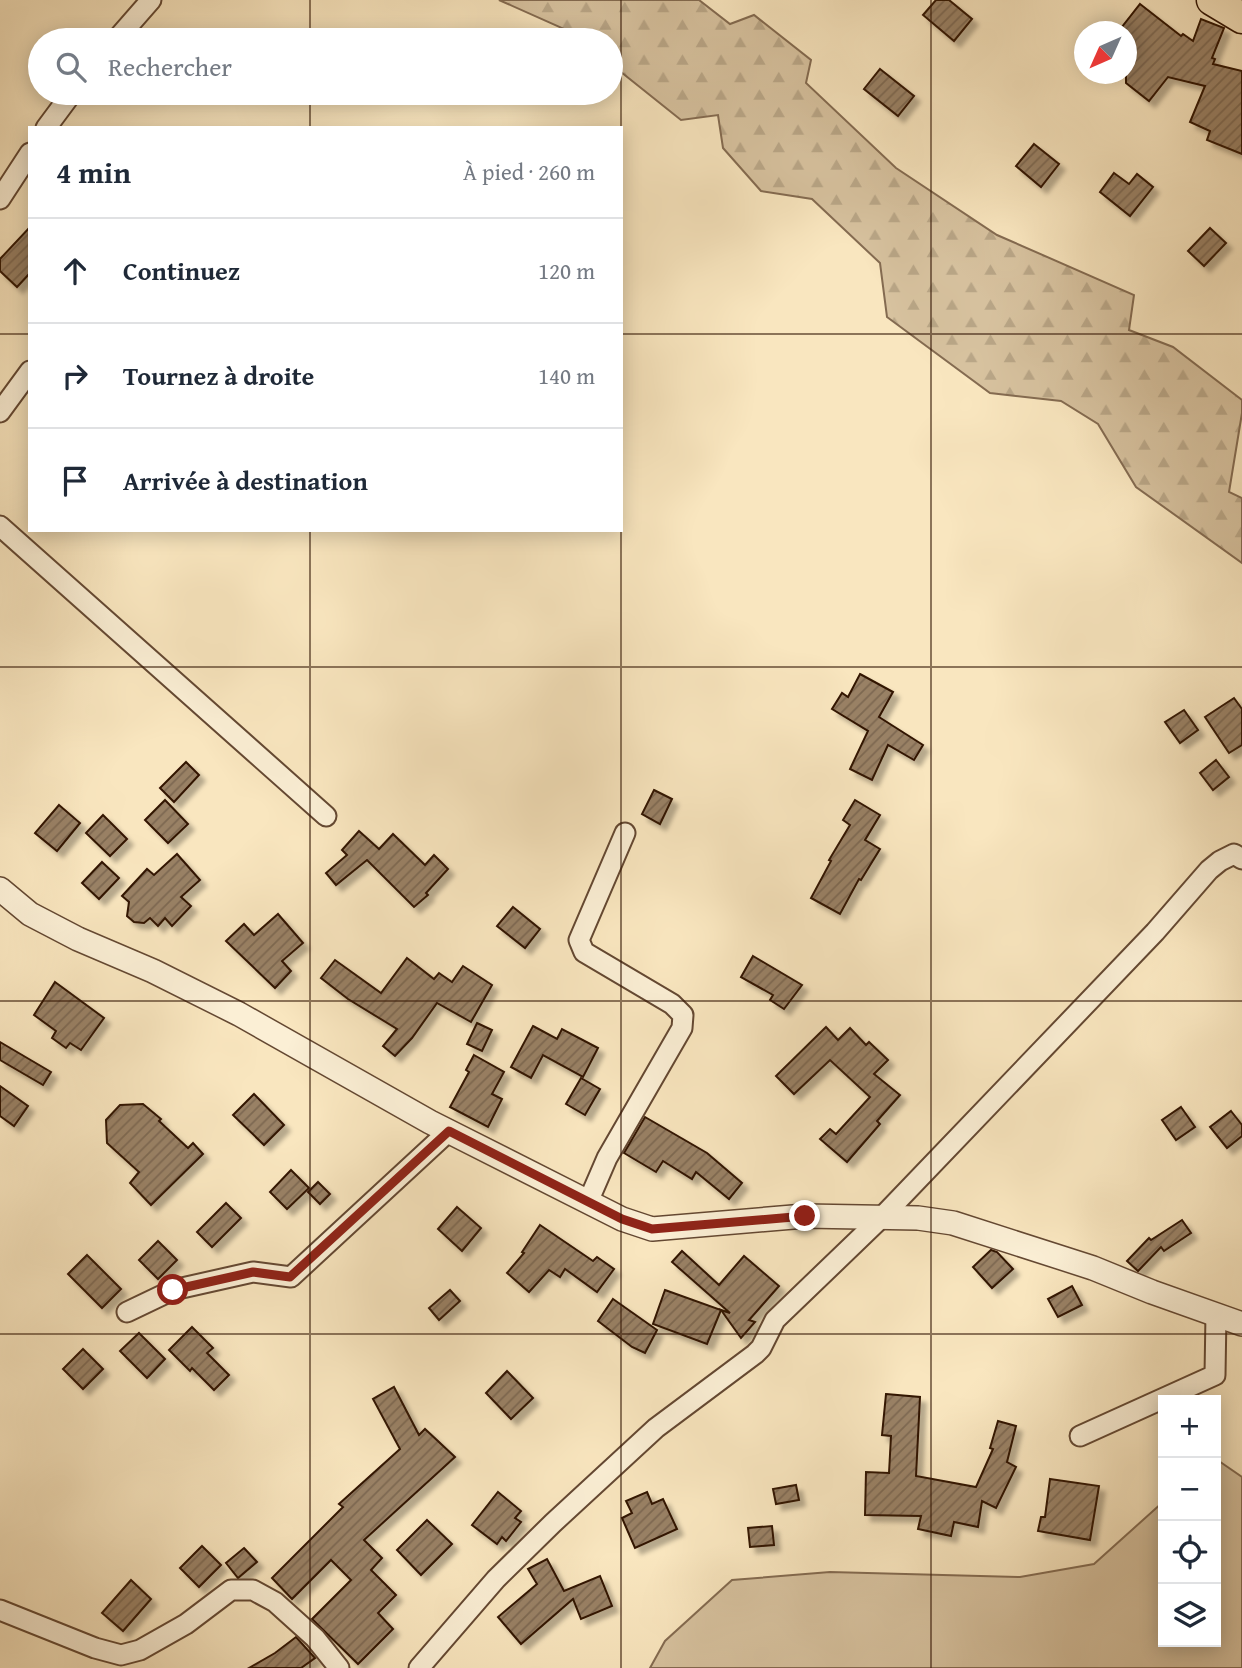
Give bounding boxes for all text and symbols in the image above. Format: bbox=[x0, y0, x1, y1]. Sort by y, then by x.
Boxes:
north arrow bbox=[1074, 21, 1137, 84]
search box bbox=[28, 28, 623, 105]
text: Rechercher bbox=[108, 47, 232, 86]
icon: search bbox=[52, 48, 90, 86]
text: 4 min bbox=[56, 150, 131, 194]
text: À pied · 260 m bbox=[463, 155, 595, 188]
text: Continuez bbox=[123, 251, 240, 290]
icon: ahead bbox=[56, 252, 94, 290]
text: 120 m bbox=[538, 254, 595, 287]
text: Tournez à droite bbox=[123, 356, 314, 395]
icon: right bbox=[56, 357, 94, 395]
text: 140 m bbox=[538, 359, 595, 392]
text: Arrivée à destination bbox=[123, 461, 368, 500]
icon: arrive bbox=[56, 462, 94, 500]
route end bbox=[789, 1200, 820, 1231]
route start bbox=[157, 1274, 188, 1305]
map controls bbox=[1158, 1395, 1221, 1647]
button: + bbox=[1158, 1395, 1221, 1458]
button: − bbox=[1158, 1458, 1221, 1521]
button: locate bbox=[1158, 1521, 1221, 1584]
button: layers bbox=[1158, 1584, 1221, 1647]

